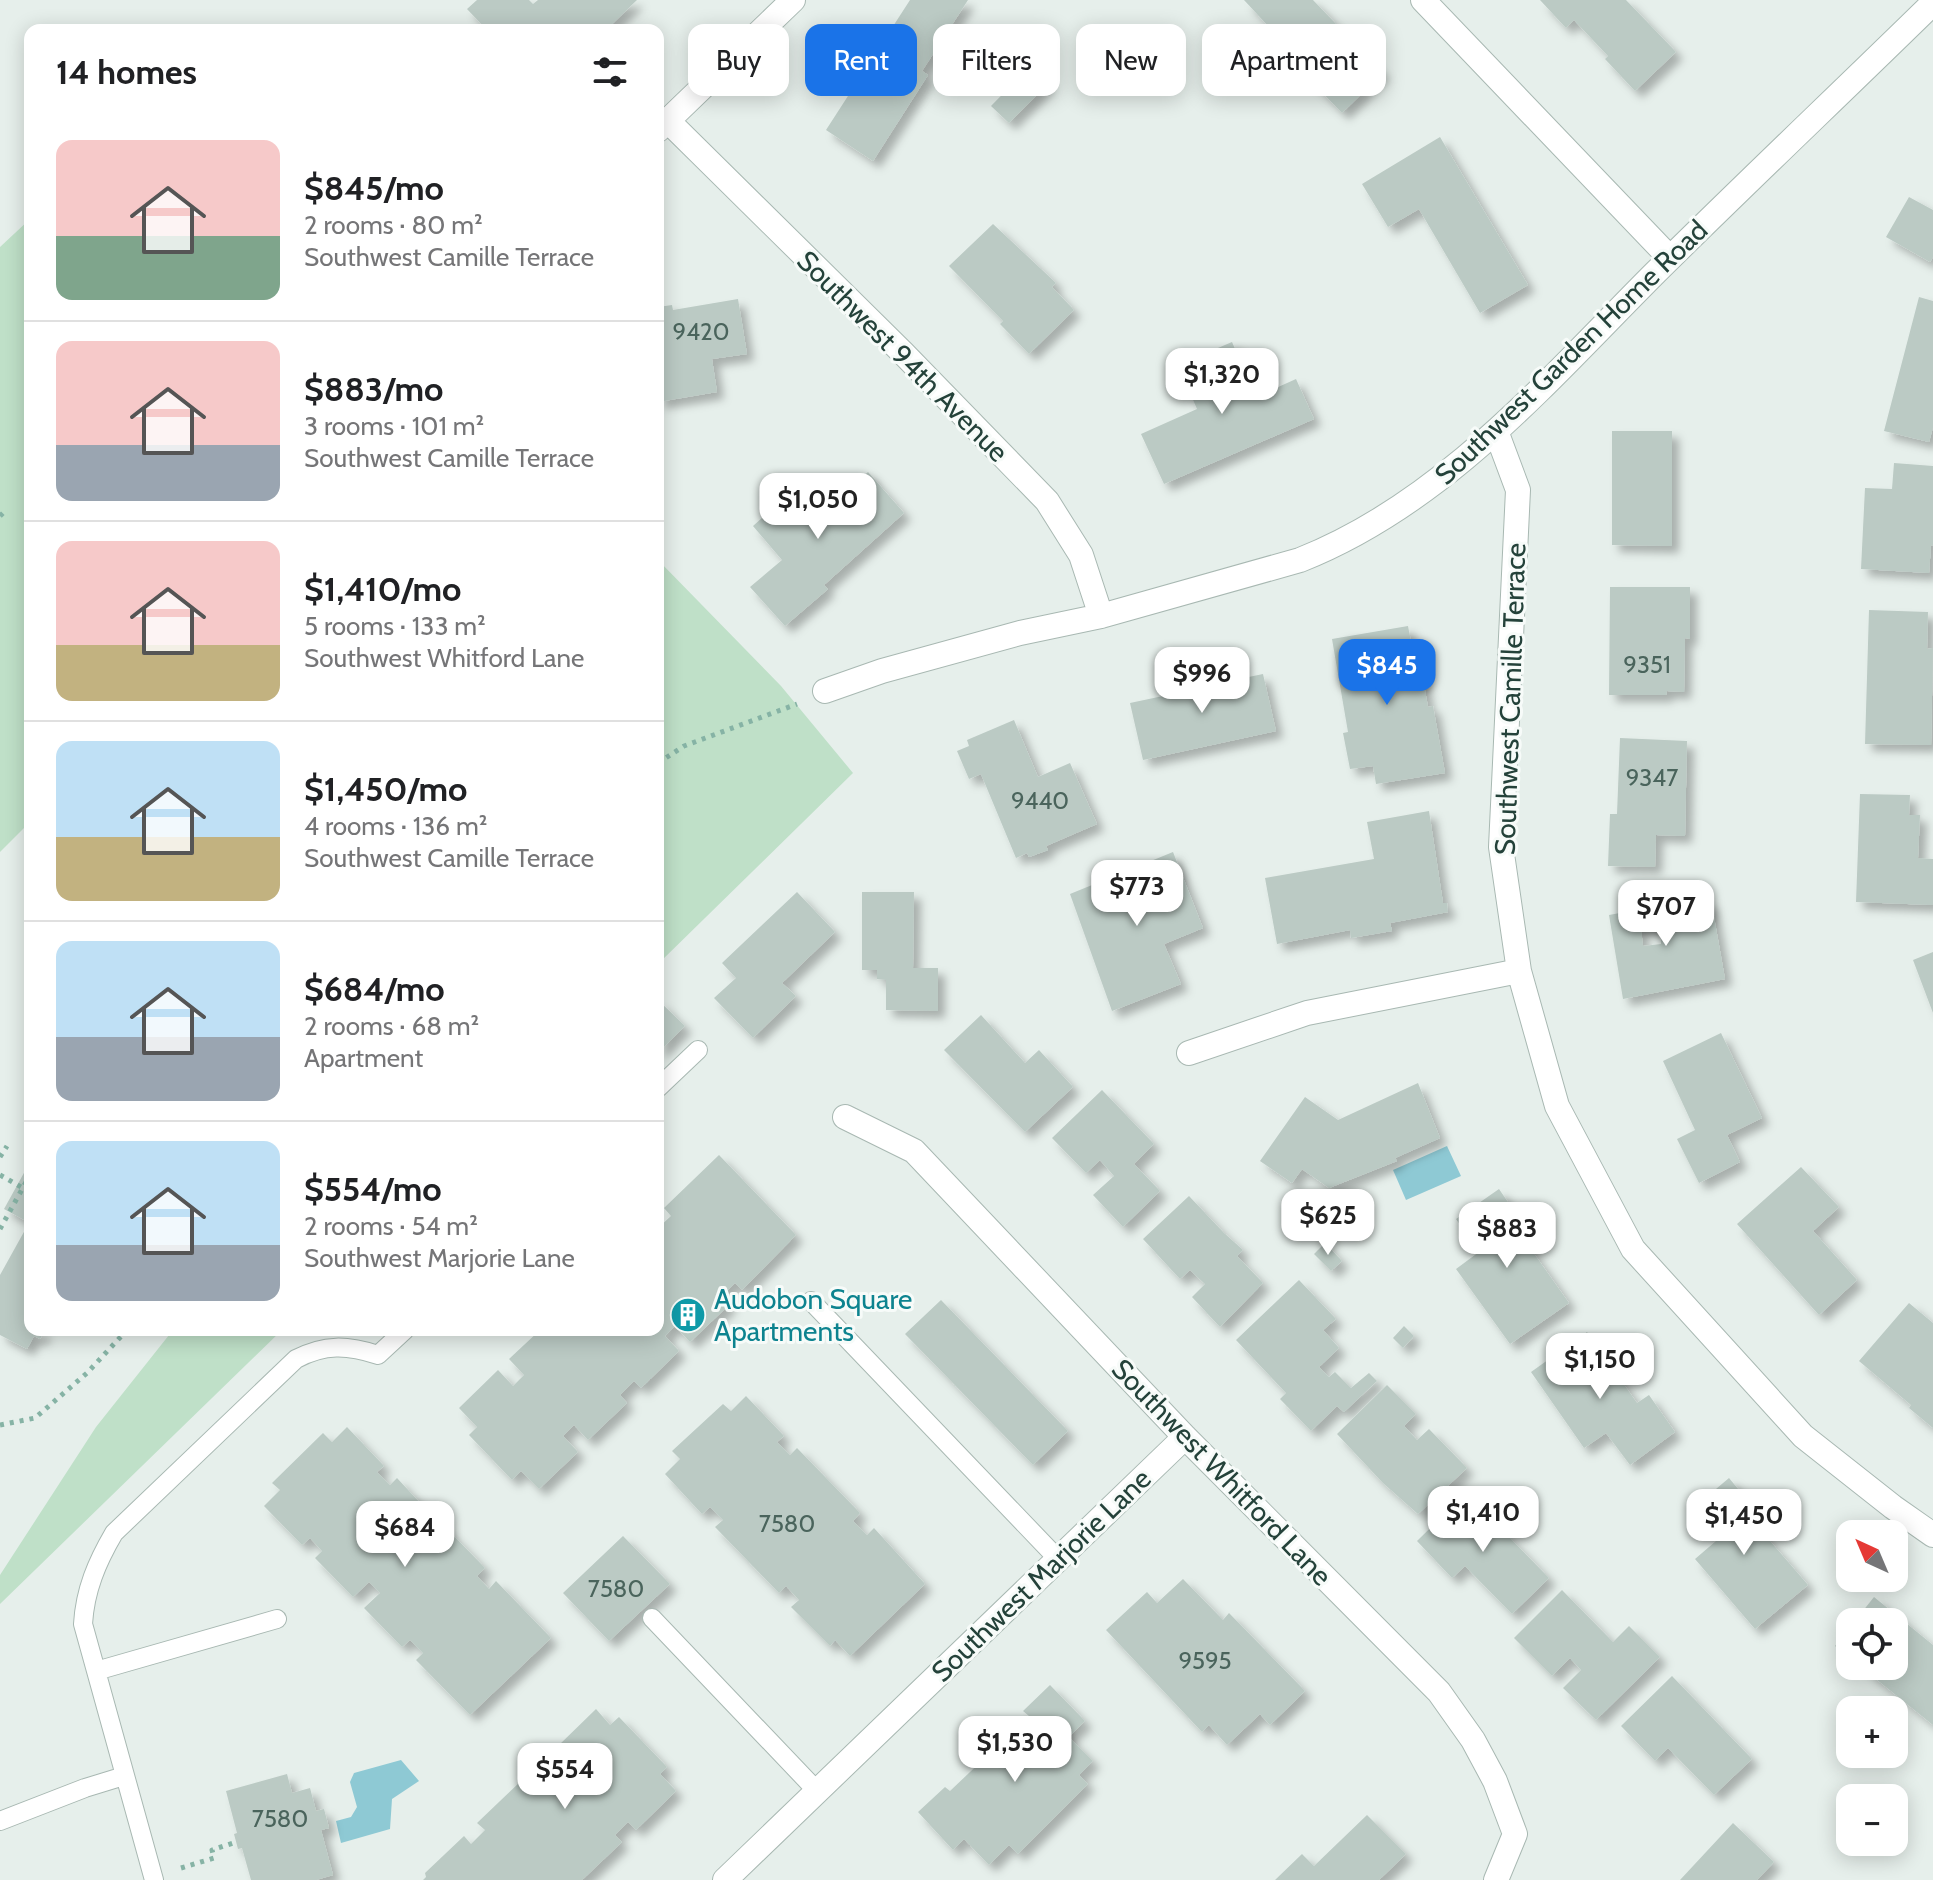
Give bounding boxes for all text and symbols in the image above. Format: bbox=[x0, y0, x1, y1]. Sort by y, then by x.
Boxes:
chip: Buy bbox=[688, 24, 789, 96]
chip: Rent bbox=[805, 24, 917, 96]
chip: Filters bbox=[933, 24, 1060, 96]
chip: New bbox=[1076, 24, 1186, 96]
chip: Apartment bbox=[1202, 24, 1386, 96]
icon: filters bbox=[588, 50, 632, 94]
text: 14 homes bbox=[56, 51, 197, 93]
text: $845/mo bbox=[304, 167, 444, 209]
icon: home bbox=[120, 172, 216, 268]
text: 2 rooms · 80 m² bbox=[304, 209, 483, 241]
street label: Southwest Garden Home Road bbox=[1428, 213, 1714, 491]
text: Southwest Camille Terrace bbox=[304, 241, 594, 273]
street label: Southwest 94th Avenue bbox=[790, 243, 1016, 469]
house number: 9420 bbox=[673, 317, 729, 346]
pin: $1,320 bbox=[1157, 348, 1287, 416]
text: $1,320 bbox=[1184, 358, 1260, 390]
text: $883/mo bbox=[304, 368, 443, 410]
icon: home bbox=[120, 373, 216, 469]
text: 3 rooms · 101 m² bbox=[304, 410, 484, 442]
text: Southwest Camille Terrace bbox=[304, 442, 594, 474]
pin: $1,050 bbox=[753, 473, 883, 541]
text: $1,050 bbox=[777, 483, 859, 515]
street label: Southwest Camille Terrace bbox=[1488, 542, 1532, 856]
text: $1,410/mo bbox=[304, 568, 461, 610]
icon: home bbox=[120, 573, 216, 669]
text: 5 rooms · 133 m² bbox=[304, 610, 486, 642]
pin: $845 bbox=[1340, 639, 1434, 707]
text: Southwest Whitford Lane bbox=[304, 642, 584, 674]
pin: $996 bbox=[1155, 647, 1249, 715]
text: $845 bbox=[1357, 649, 1417, 681]
house number: 9351 bbox=[1623, 650, 1671, 679]
text: $996 bbox=[1173, 657, 1231, 689]
house number: 9347 bbox=[1626, 763, 1678, 792]
text: $1,450/mo bbox=[304, 768, 467, 810]
icon: home bbox=[120, 773, 216, 869]
house number: 9440 bbox=[1011, 786, 1069, 815]
text: 4 rooms · 136 m² bbox=[304, 810, 487, 842]
text: Southwest Camille Terrace bbox=[304, 842, 594, 874]
pin: $773 bbox=[1090, 860, 1184, 928]
text: $773 bbox=[1109, 870, 1165, 902]
pin: $707 bbox=[1619, 880, 1713, 948]
text: $707 bbox=[1636, 890, 1696, 922]
text: $684/mo bbox=[304, 968, 445, 1010]
icon: home bbox=[120, 973, 216, 1069]
text: 2 rooms · 68 m² bbox=[304, 1010, 479, 1042]
text: Apartment bbox=[304, 1042, 423, 1074]
text: $554/mo bbox=[304, 1168, 442, 1210]
icon: home bbox=[120, 1173, 216, 1269]
pin: $625 bbox=[1281, 1189, 1375, 1257]
text: $625 bbox=[1299, 1199, 1357, 1231]
pin: $883 bbox=[1460, 1202, 1554, 1270]
text: 2 rooms · 54 m² bbox=[304, 1210, 478, 1242]
text: $883 bbox=[1477, 1212, 1537, 1244]
text: Southwest Marjorie Lane bbox=[304, 1242, 575, 1274]
place label: Audobon Square Apartments bbox=[714, 1282, 912, 1348]
building icon: Audobon Square Apartments bbox=[669, 1296, 707, 1334]
pin: $1,150 bbox=[1535, 1333, 1665, 1401]
text: $1,150 bbox=[1564, 1343, 1636, 1375]
street label: Southwest Whitford Lane bbox=[1105, 1352, 1339, 1592]
street label: Southwest Marjorie Lane bbox=[924, 1461, 1158, 1689]
pin: $1,410 bbox=[1418, 1486, 1548, 1554]
pin: $1,450 bbox=[1679, 1489, 1809, 1557]
text: $1,410 bbox=[1446, 1496, 1520, 1528]
text: $1,450 bbox=[1704, 1499, 1784, 1531]
pin: $684 bbox=[358, 1501, 452, 1569]
house number: 7580 bbox=[759, 1509, 815, 1538]
text: $684 bbox=[374, 1511, 436, 1543]
north arrow bbox=[1836, 1520, 1908, 1592]
map controls bbox=[1836, 1520, 1908, 1856]
house number: 7580 bbox=[588, 1574, 644, 1603]
button: locate bbox=[1836, 1608, 1908, 1680]
house number: 9595 bbox=[1178, 1646, 1232, 1675]
button: + bbox=[1836, 1696, 1908, 1768]
pin: $1,530 bbox=[950, 1716, 1080, 1784]
text: $1,530 bbox=[976, 1726, 1054, 1758]
pin: $554 bbox=[518, 1743, 612, 1811]
text: $554 bbox=[535, 1753, 595, 1785]
button: − bbox=[1836, 1784, 1908, 1856]
house number: 7580 bbox=[252, 1804, 308, 1833]

